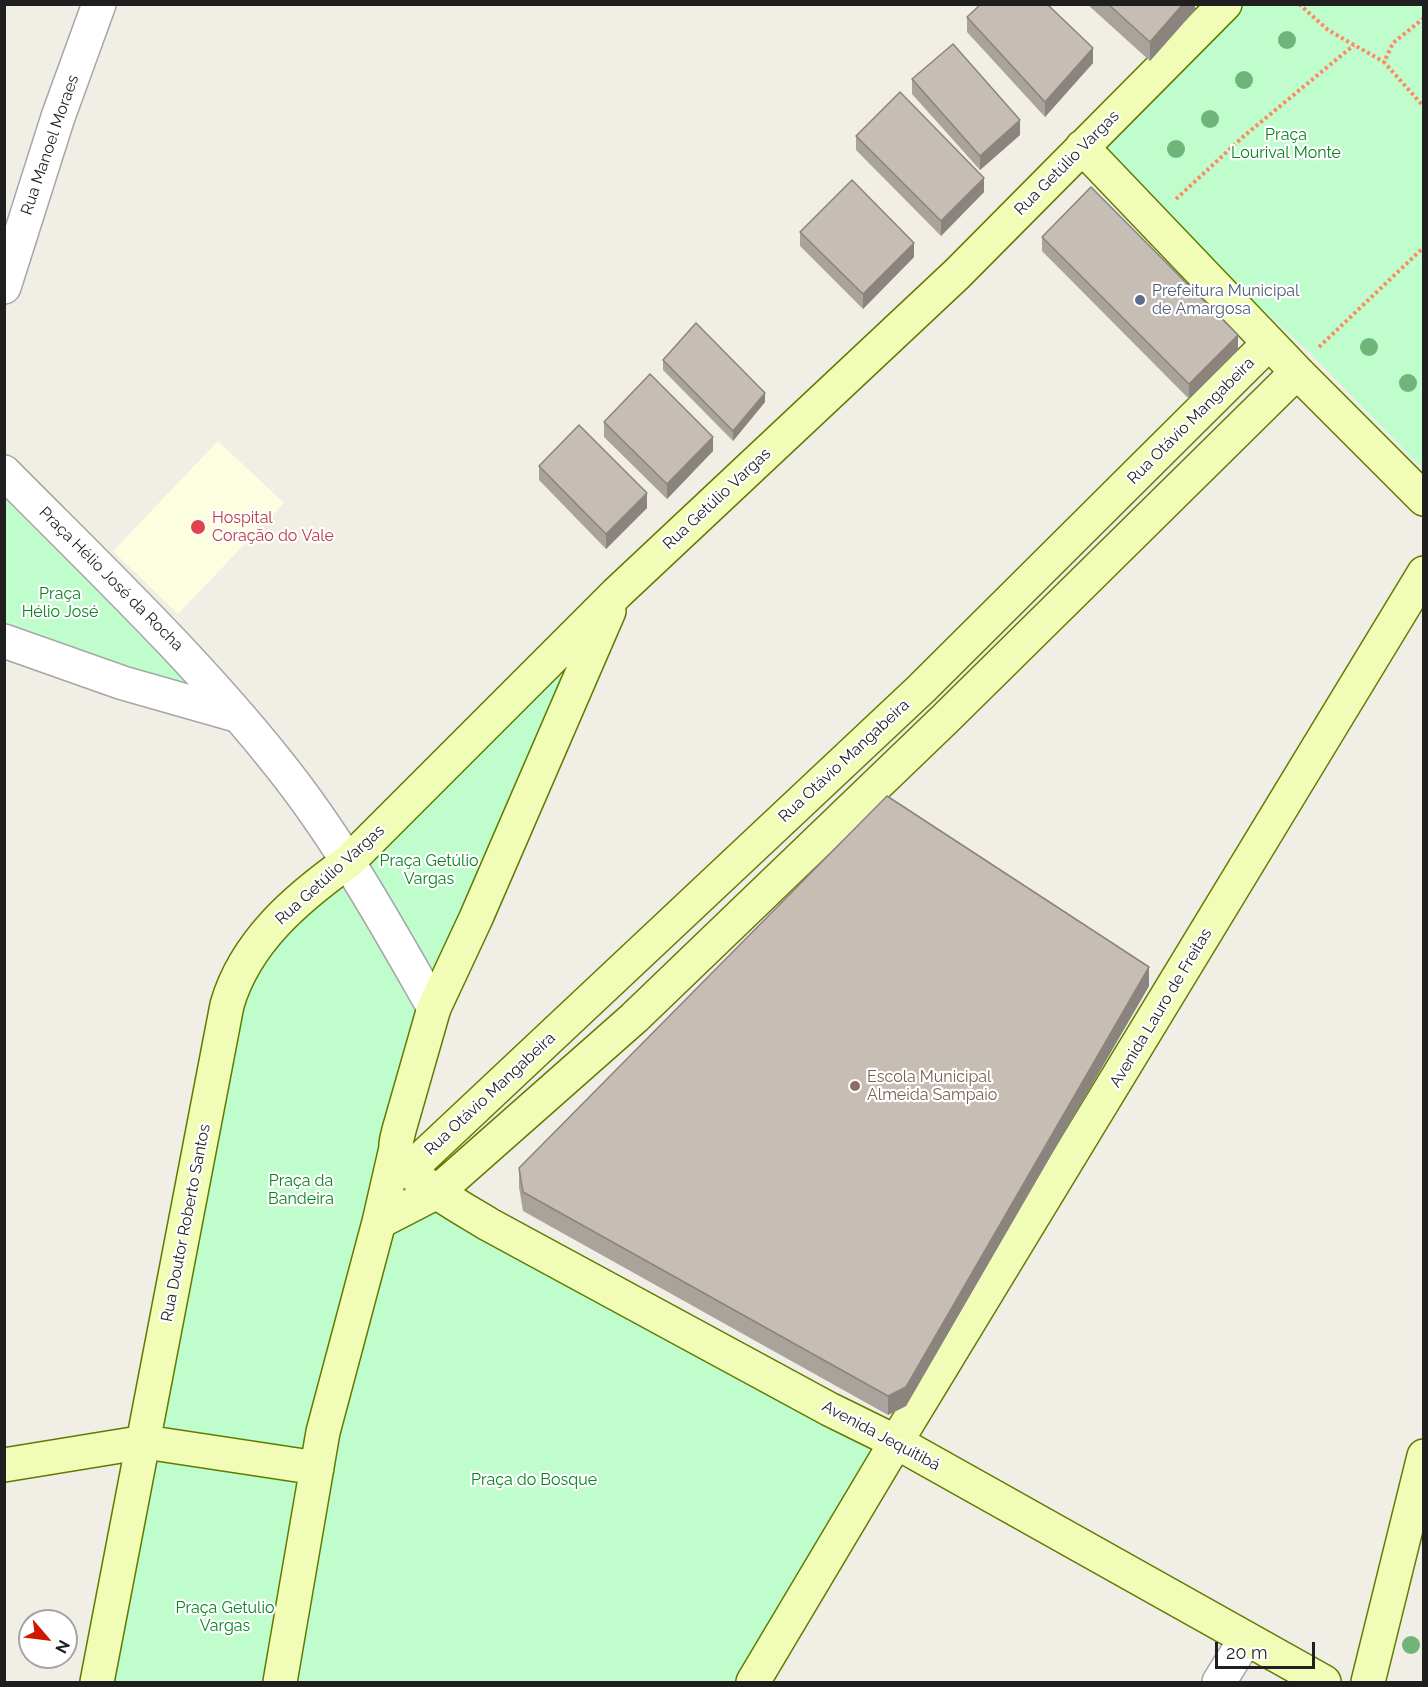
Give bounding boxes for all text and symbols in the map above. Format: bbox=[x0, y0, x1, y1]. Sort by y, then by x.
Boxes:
street label: Rua Manoel Moraes bbox=[17, 72, 83, 218]
street label: Rua Getúlio Vargas bbox=[1011, 107, 1123, 219]
park label: Praça Lourival Monte bbox=[1231, 125, 1341, 163]
place label: Prefeitura Municipal de Amargosa bbox=[1152, 281, 1299, 319]
marker: Prefeitura Municipal de Amargosa bbox=[1133, 293, 1147, 307]
street label: Rua Otávio Mangabeira bbox=[1123, 353, 1259, 489]
street label: Rua Getúlio Vargas bbox=[659, 444, 775, 554]
street label: Praça Hélio José da Rocha bbox=[35, 503, 187, 655]
place label: Hospital Coração do Vale bbox=[212, 508, 334, 546]
marker: Hospital Coração do Vale bbox=[189, 518, 207, 536]
park label: Praça Hélio José bbox=[22, 584, 98, 622]
street label: Rua Otávio Mangabeira bbox=[775, 695, 913, 827]
street label: Rua Getúlio Vargas bbox=[271, 821, 389, 929]
park label: Praça Getúlio Vargas bbox=[380, 851, 478, 889]
street label: Avenida Lauro de Freitas bbox=[1106, 925, 1216, 1091]
street label: Rua Otávio Mangabeira bbox=[421, 1028, 559, 1160]
place label: Escola Municipal Almeida Sampaio bbox=[867, 1067, 997, 1105]
marker: Escola Municipal Almeida Sampaio bbox=[848, 1079, 862, 1093]
street label: Rua Doutor Roberto Santos bbox=[157, 1122, 215, 1324]
park label: Praça da Bandeira bbox=[268, 1171, 334, 1209]
street label: Avenida Jequitibá bbox=[819, 1397, 943, 1475]
park label: Praça do Bosque bbox=[471, 1470, 597, 1490]
park label: Praça Getulio Vargas bbox=[176, 1598, 274, 1636]
north arrow bbox=[18, 1609, 78, 1669]
scale bar bbox=[1218, 1630, 1318, 1668]
text: N bbox=[51, 1637, 74, 1657]
text: 20 m bbox=[1226, 1642, 1268, 1663]

